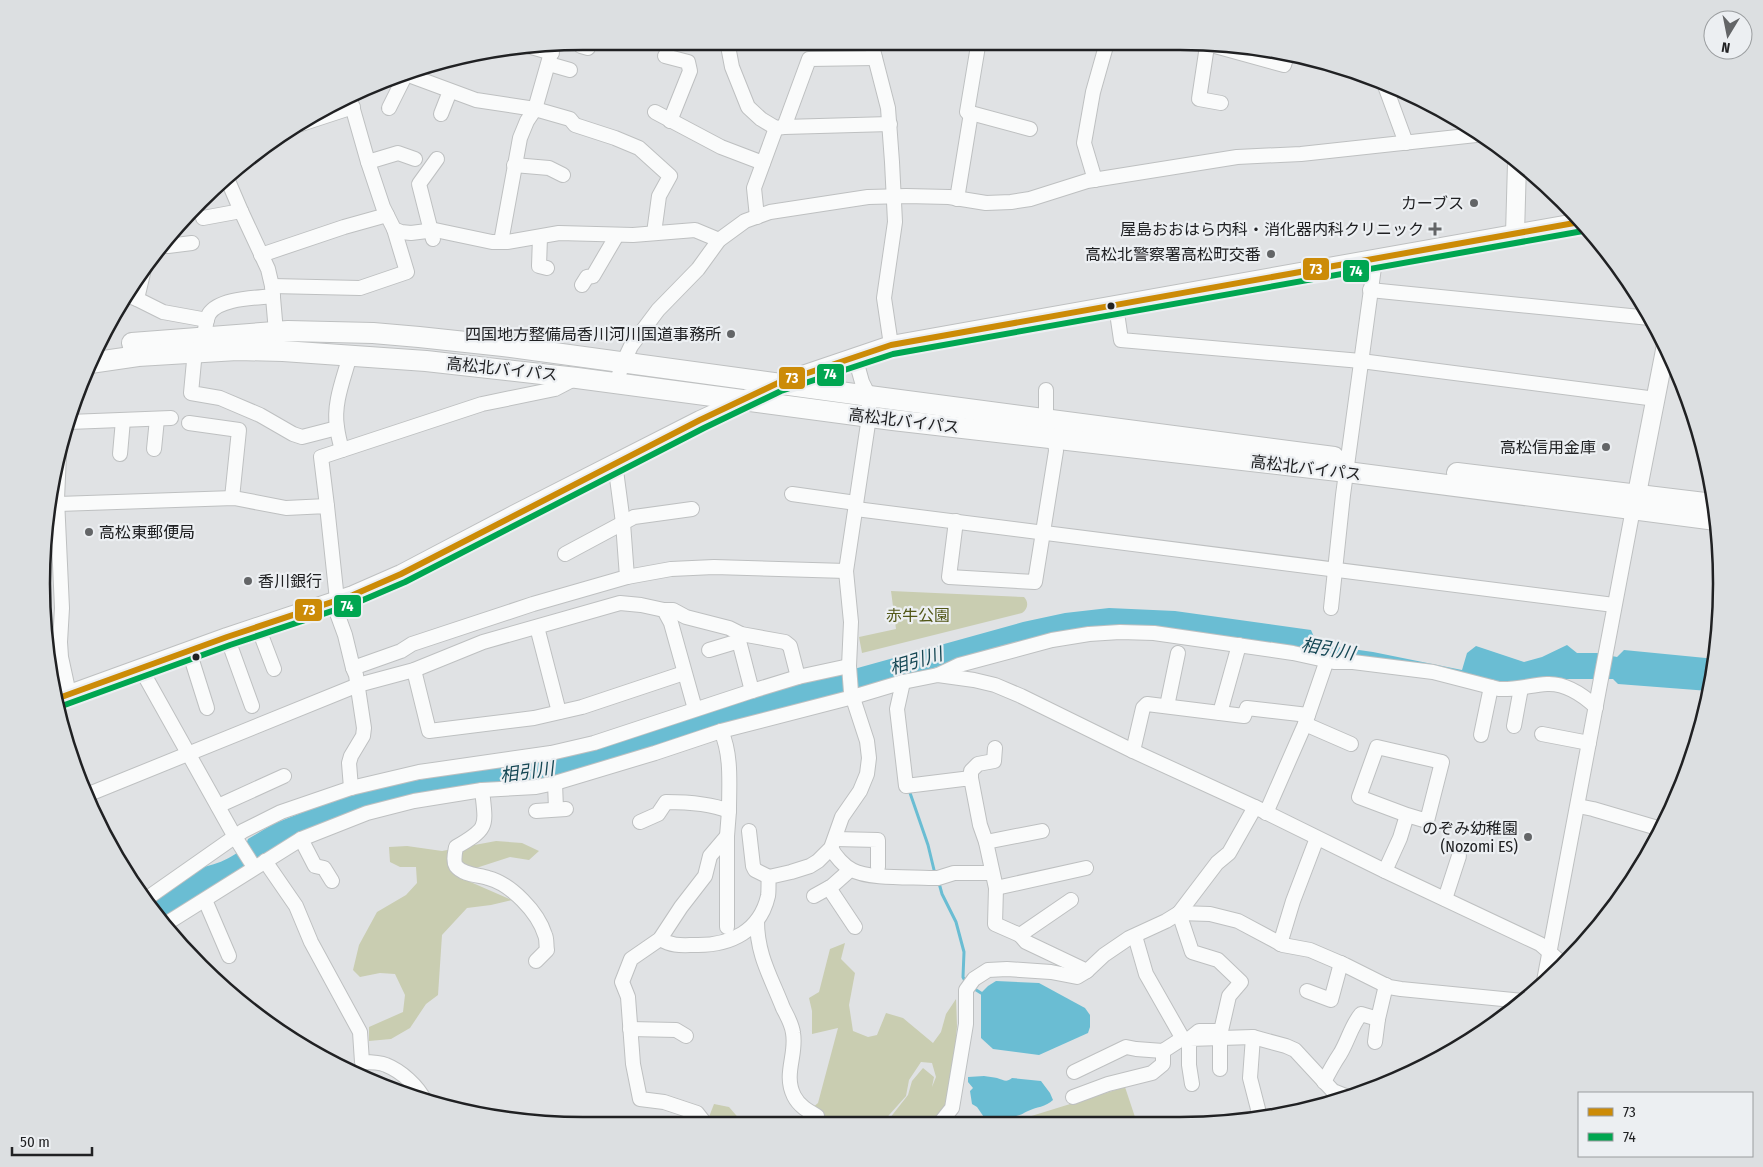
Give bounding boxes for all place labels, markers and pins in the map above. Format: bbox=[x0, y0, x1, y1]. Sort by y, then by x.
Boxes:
place label: カーブス bbox=[1401, 194, 1464, 213]
marker: カーブス bbox=[1468, 197, 1480, 209]
place label: 屋島おおはら内科・消化器内科クリニック bbox=[1120, 220, 1424, 239]
marker: 屋島おおはら内科・消化器内科クリニック bbox=[1428, 222, 1442, 236]
place label: 高松北警察署高松町交番 bbox=[1085, 245, 1261, 264]
marker: 高松北警察署高松町交番 bbox=[1265, 248, 1277, 260]
unlabelled marker bbox=[1106, 301, 1116, 311]
place label: 四国地方整備局香川河川国道事務所 bbox=[465, 325, 721, 344]
marker: 四国地方整備局香川河川国道事務所 bbox=[725, 328, 737, 340]
place label: 高松信用金庫 bbox=[1500, 438, 1596, 457]
marker: 高松信用金庫 bbox=[1600, 441, 1612, 453]
place label: 高松東郵便局 bbox=[99, 523, 195, 542]
marker: 高松東郵便局 bbox=[83, 526, 95, 538]
place label: 香川銀行 bbox=[258, 572, 322, 591]
marker: 香川銀行 bbox=[242, 575, 254, 587]
unlabelled marker bbox=[191, 652, 201, 662]
place label: のぞみ幼稚園 (Nozomi ES) bbox=[1422, 819, 1518, 856]
marker: のぞみ幼稚園 (Nozomi ES) bbox=[1522, 831, 1534, 843]

